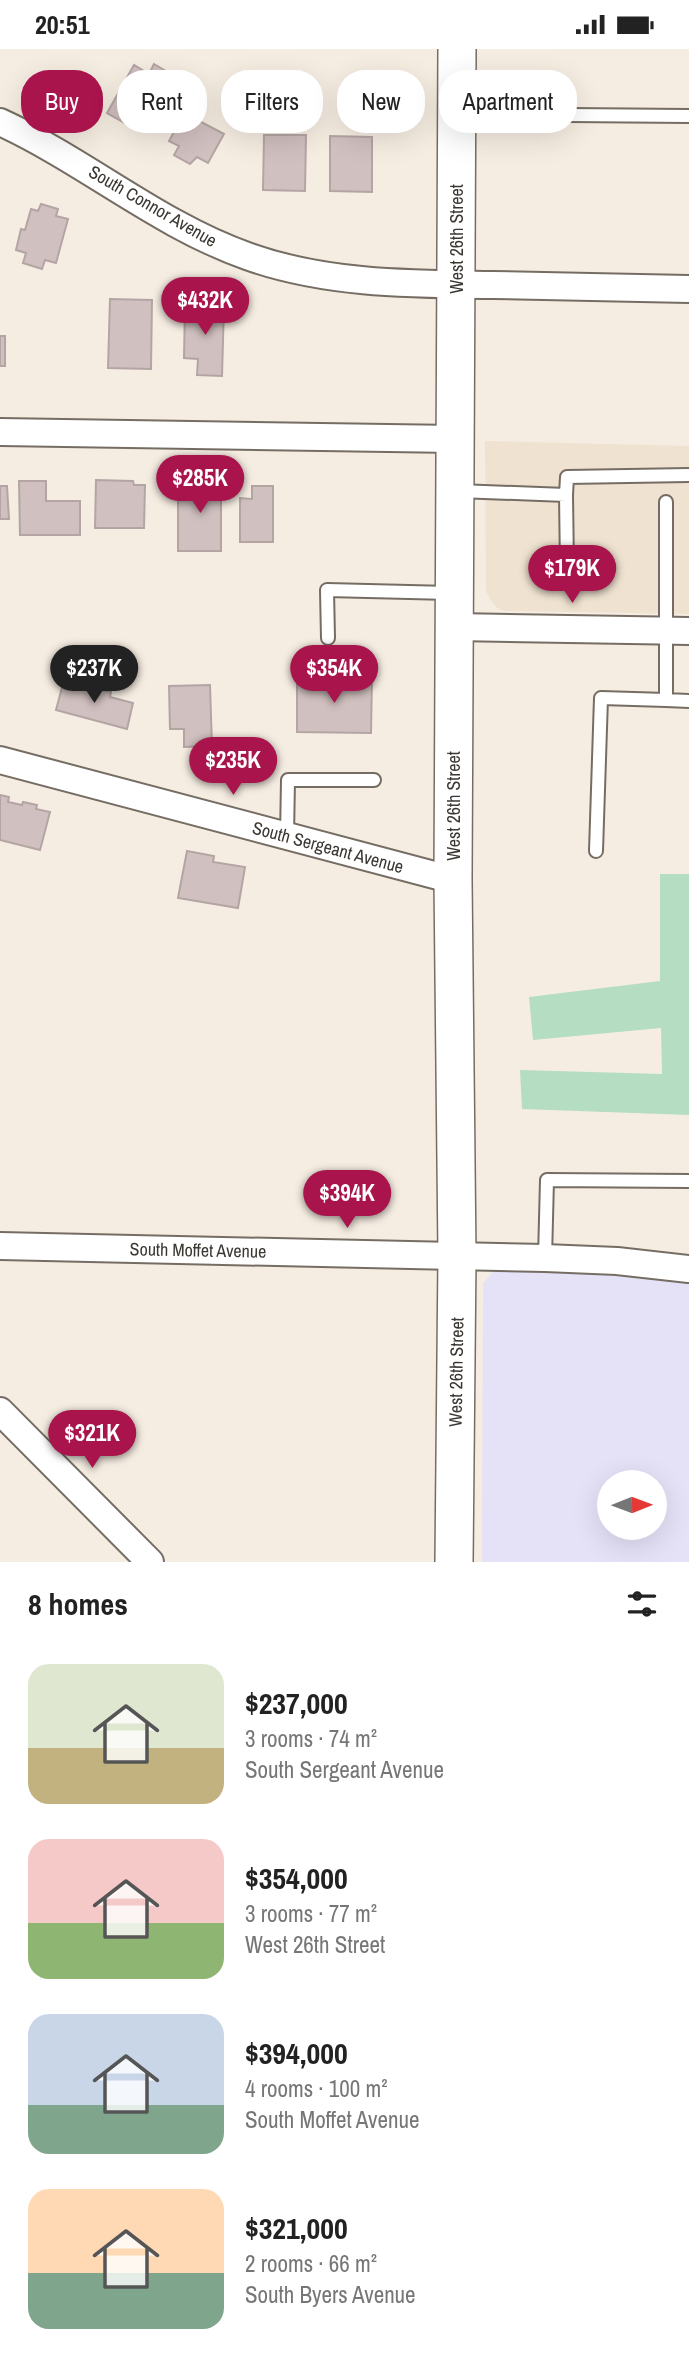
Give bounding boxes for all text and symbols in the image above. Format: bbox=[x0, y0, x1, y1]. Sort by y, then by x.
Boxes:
text: 20:51 bbox=[35, 7, 90, 42]
chip: Buy bbox=[21, 70, 103, 133]
chip: Rent bbox=[117, 70, 207, 133]
chip: Filters bbox=[221, 70, 323, 133]
chip: New bbox=[337, 70, 425, 133]
chip: Apartment bbox=[439, 70, 577, 133]
street label: South Connor Avenue bbox=[84, 159, 222, 253]
street label: West 26th Street bbox=[444, 184, 469, 294]
pin: $432K bbox=[156, 278, 254, 337]
text: $432K bbox=[177, 284, 233, 315]
pin: $285K bbox=[151, 455, 249, 515]
text: $285K bbox=[172, 462, 228, 493]
pin: $179K bbox=[523, 545, 621, 605]
text: $179K bbox=[544, 552, 600, 583]
pin: $237K bbox=[45, 645, 143, 705]
pin: $354K bbox=[285, 645, 383, 705]
text: $237K bbox=[66, 652, 122, 683]
text: $354K bbox=[306, 652, 362, 683]
pin: $235K bbox=[184, 737, 282, 797]
text: $235K bbox=[205, 744, 261, 775]
street label: West 26th Street bbox=[441, 751, 466, 861]
street label: South Sergeant Avenue bbox=[250, 815, 406, 879]
pin: $394K bbox=[298, 1171, 396, 1230]
text: $394K bbox=[319, 1177, 375, 1208]
street label: South Moffet Avenue bbox=[130, 1236, 266, 1264]
street label: West 26th Street bbox=[443, 1317, 469, 1427]
pin: $321K bbox=[43, 1411, 141, 1470]
text: $321K bbox=[64, 1417, 120, 1448]
north arrow bbox=[597, 1470, 667, 1540]
map controls bbox=[597, 1470, 667, 1540]
text: 8 homes bbox=[28, 1584, 128, 1624]
icon: filters bbox=[623, 1585, 661, 1623]
text: $237,000 bbox=[245, 1683, 348, 1723]
icon: home bbox=[84, 1692, 168, 1776]
text: 3 rooms · 74 m² bbox=[245, 1723, 377, 1754]
text: South Sergeant Avenue bbox=[245, 1754, 444, 1785]
text: $354,000 bbox=[245, 1858, 348, 1898]
icon: home bbox=[84, 1867, 168, 1951]
text: 3 rooms · 77 m² bbox=[245, 1898, 377, 1929]
text: West 26th Street bbox=[245, 1929, 385, 1960]
text: $394,000 bbox=[245, 2033, 348, 2073]
icon: home bbox=[84, 2042, 168, 2126]
text: 4 rooms · 100 m² bbox=[245, 2073, 388, 2104]
text: South Moffet Avenue bbox=[245, 2104, 419, 2135]
text: $321,000 bbox=[245, 2208, 348, 2248]
icon: home bbox=[84, 2217, 168, 2301]
text: 2 rooms · 66 m² bbox=[245, 2248, 377, 2279]
text: South Byers Avenue bbox=[245, 2279, 416, 2310]

